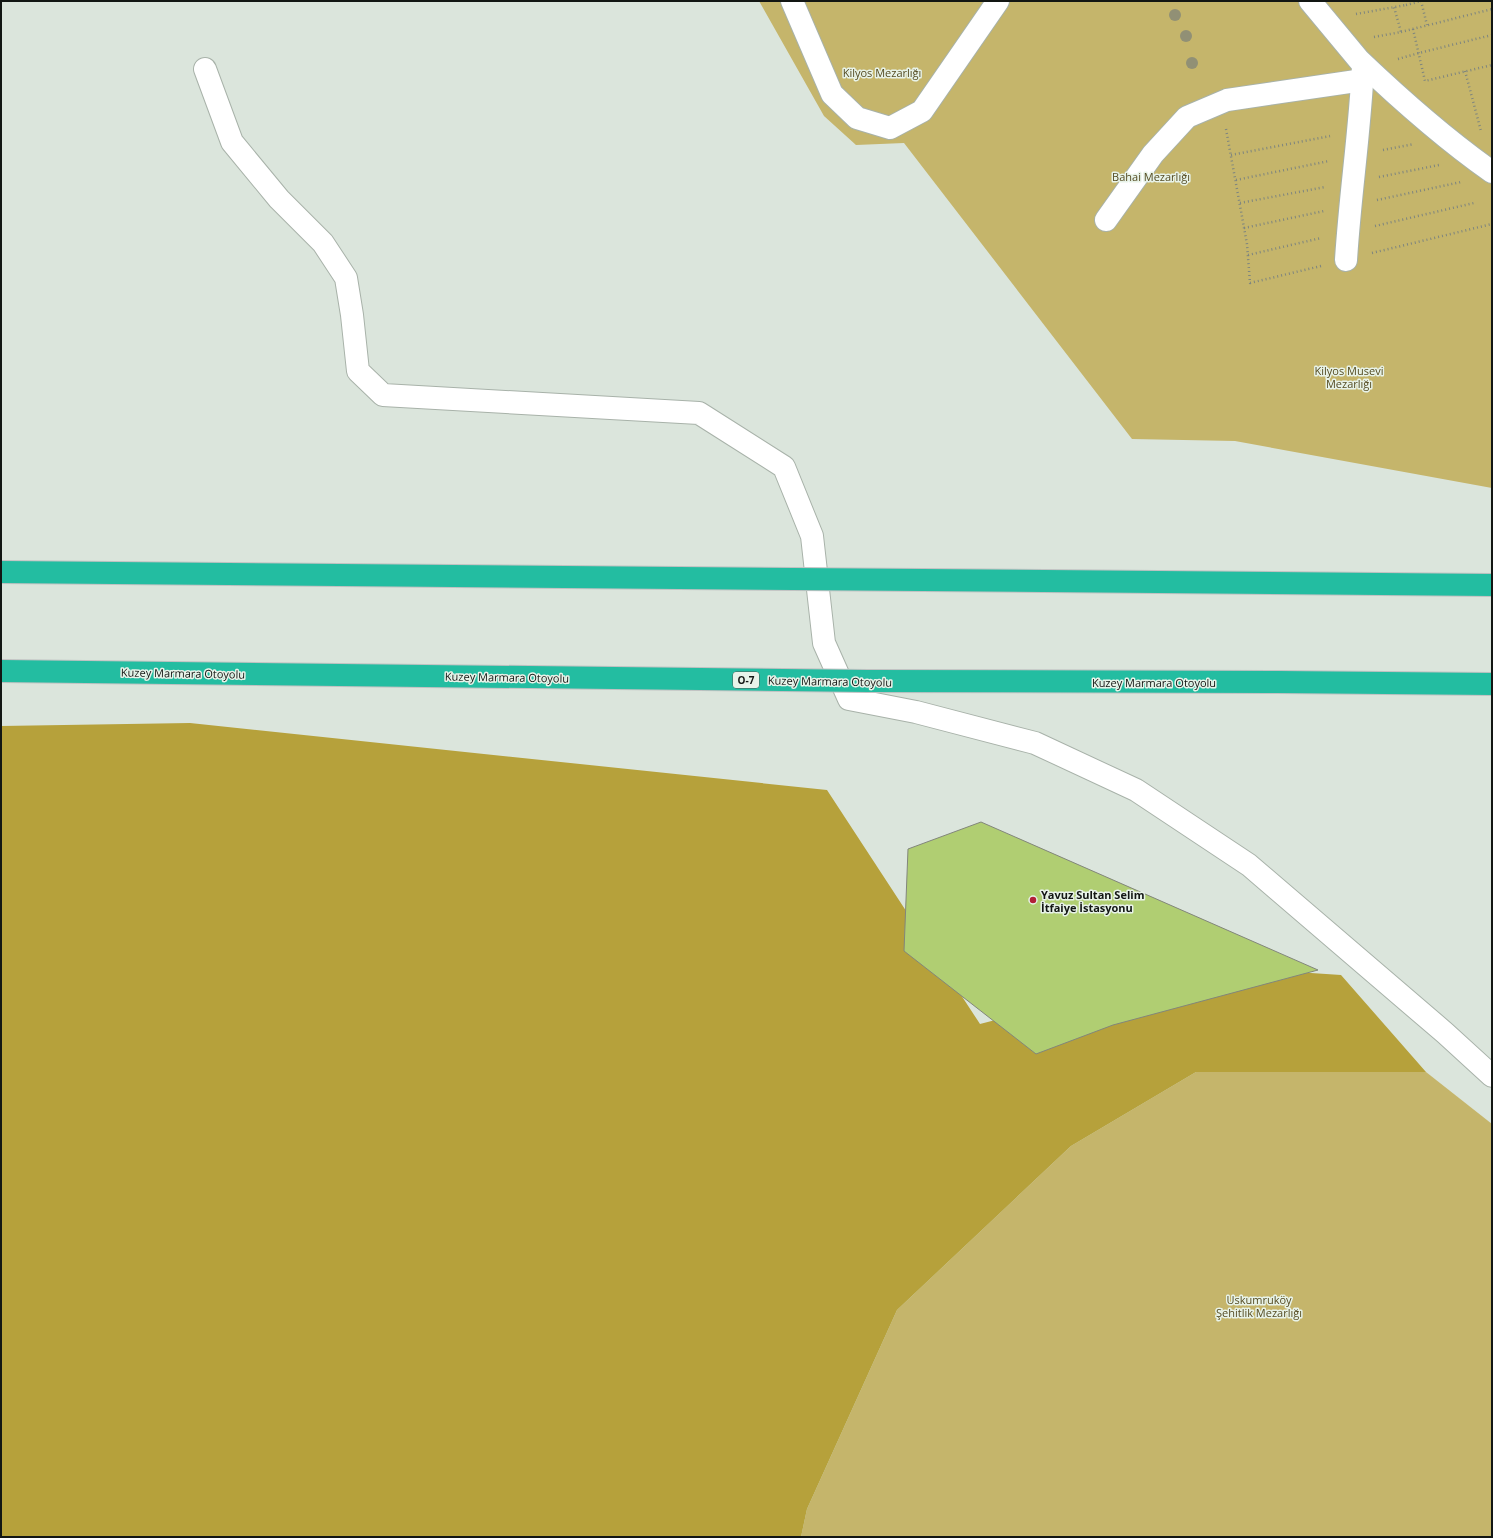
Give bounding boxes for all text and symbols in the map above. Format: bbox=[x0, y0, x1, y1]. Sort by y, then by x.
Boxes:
park label: Kilyos Mezarlığı bbox=[843, 65, 921, 80]
park label: Bahai Mezarlığı bbox=[1112, 169, 1190, 184]
park label: Kilyos Musevi Mezarlığı bbox=[1315, 363, 1383, 391]
street label: Kuzey Marmara Otoyolu bbox=[121, 664, 245, 682]
street label: Kuzey Marmara Otoyolu bbox=[445, 668, 569, 686]
road number: O-7 bbox=[733, 672, 759, 688]
street label: Kuzey Marmara Otoyolu bbox=[768, 672, 892, 690]
street label: Kuzey Marmara Otoyolu bbox=[1092, 675, 1216, 690]
place label: Yavuz Sultan Selim İtfaiye İstasyonu bbox=[1041, 887, 1144, 915]
marker: Yavuz Sultan Selim İtfaiye İstasyonu bbox=[1028, 895, 1038, 905]
park label: Uskumruköy Şehitlik Mezarlığı bbox=[1216, 1292, 1302, 1320]

